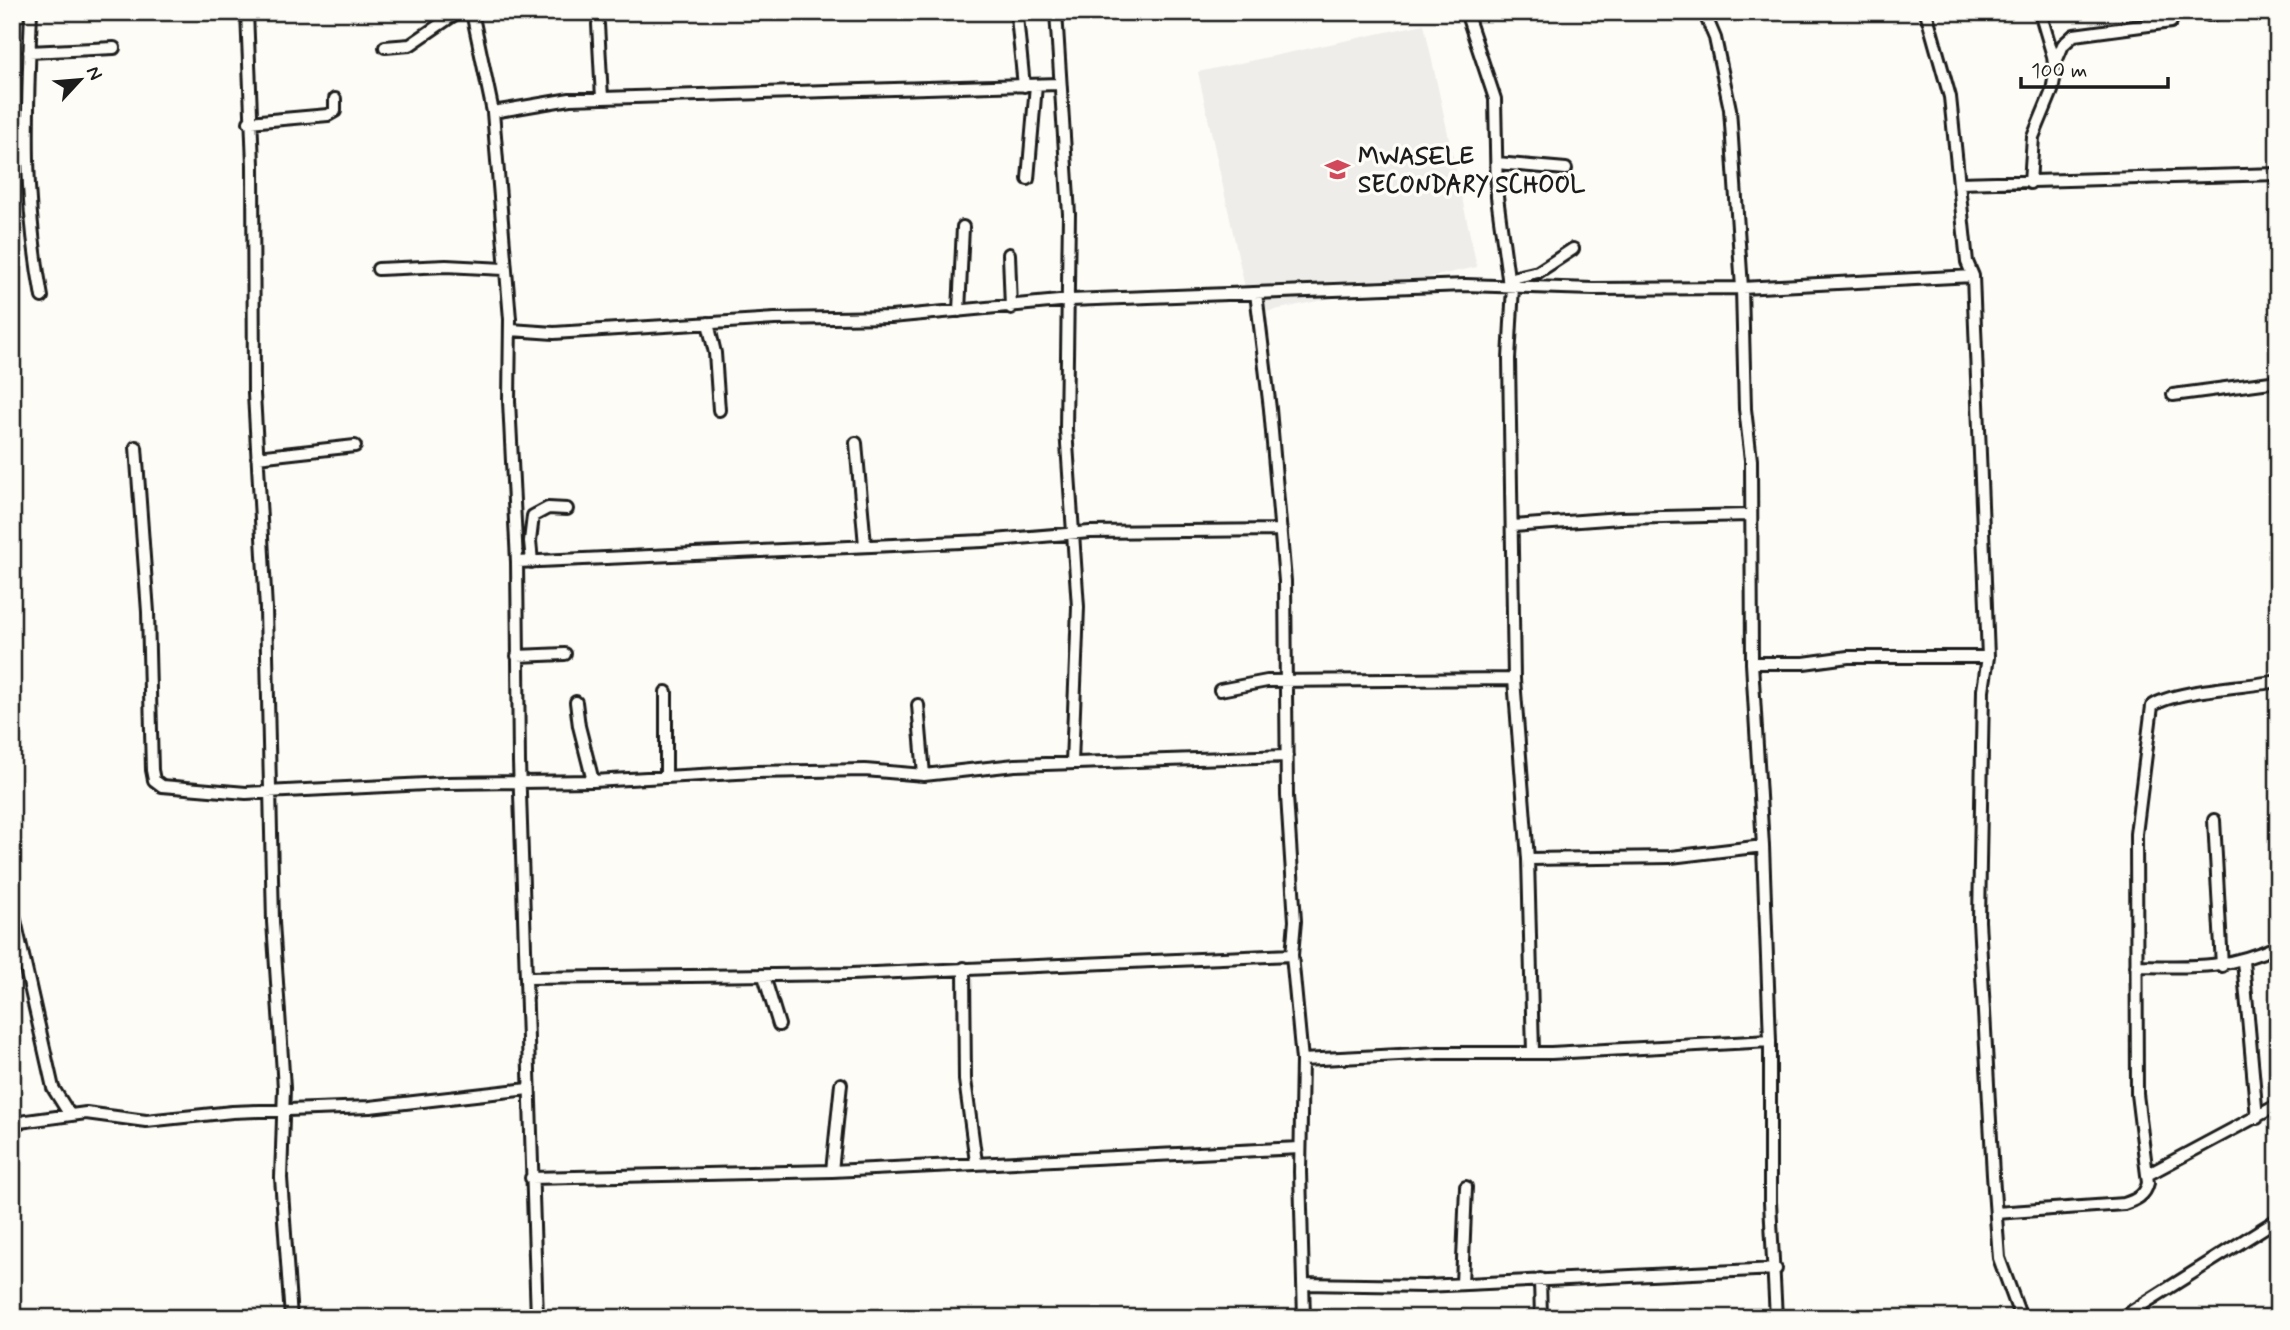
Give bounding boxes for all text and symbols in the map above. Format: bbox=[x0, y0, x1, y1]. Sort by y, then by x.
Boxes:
north arrow bbox=[46, 46, 116, 116]
scale bar bbox=[2021, 46, 2168, 90]
text: 100 m bbox=[2031, 57, 2087, 85]
text: N bbox=[80, 62, 108, 84]
place label: MWASELE SECONDARY SCHOOL bbox=[1358, 142, 1586, 201]
school or university icon: MWASELE SECONDARY SCHOOL bbox=[1324, 156, 1352, 184]

